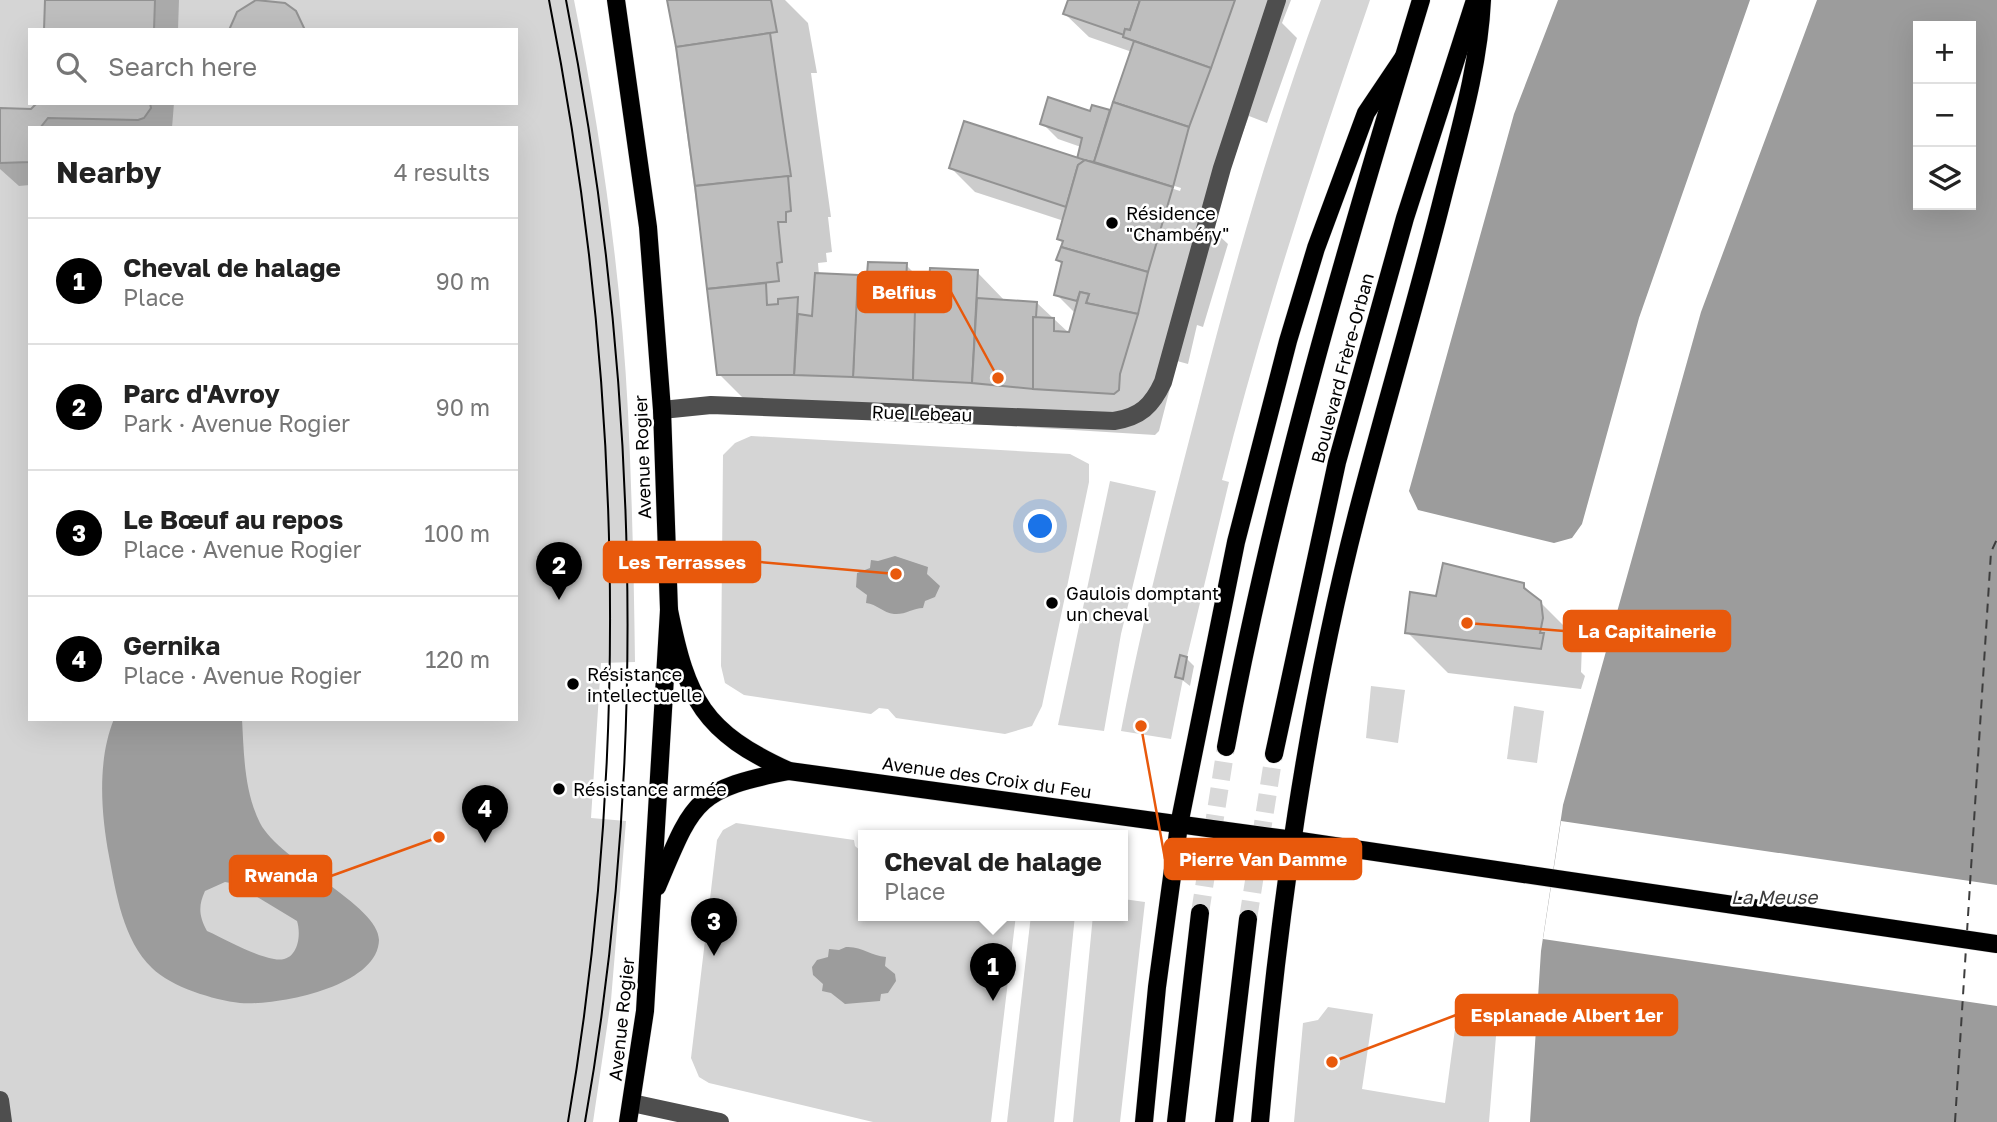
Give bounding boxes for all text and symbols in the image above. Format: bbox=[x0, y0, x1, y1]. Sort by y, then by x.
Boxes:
map controls bbox=[1913, 21, 1976, 210]
button: + bbox=[1913, 21, 1976, 84]
search box bbox=[28, 28, 518, 105]
icon: search bbox=[52, 48, 90, 86]
text: Search here bbox=[108, 51, 257, 82]
button: − bbox=[1913, 84, 1976, 147]
button: layers bbox=[1913, 147, 1976, 210]
text: Nearby bbox=[56, 154, 161, 190]
text: 4 results bbox=[394, 158, 490, 186]
place label: Résidence "Chambéry" bbox=[1126, 202, 1229, 245]
marker: Résidence "Chambéry" bbox=[1104, 215, 1120, 231]
text: Cheval de halage bbox=[123, 252, 341, 283]
text: 1 bbox=[73, 267, 85, 295]
text: 90 m bbox=[436, 267, 490, 295]
street label: Boulevard Frère-Orban bbox=[1306, 270, 1378, 466]
callout: Belfius bbox=[858, 272, 951, 312]
text: Belfius bbox=[872, 280, 937, 303]
text: Place bbox=[123, 283, 184, 311]
text: Parc d'Avroy bbox=[123, 378, 280, 409]
text: 2 bbox=[72, 393, 86, 421]
text: 90 m bbox=[436, 393, 490, 421]
street label: Avenue Rogier bbox=[629, 395, 655, 519]
street label: Rue Lebeau bbox=[871, 400, 973, 426]
text: Park · Avenue Rogier bbox=[123, 409, 350, 437]
text: Le Bœuf au repos bbox=[123, 504, 343, 535]
your location bbox=[1023, 509, 1057, 543]
text: 3 bbox=[72, 519, 86, 547]
text: 100 m bbox=[424, 519, 490, 547]
text: Place · Avenue Rogier bbox=[123, 535, 361, 563]
pin: 2 bbox=[536, 542, 582, 600]
callout: Les Terrasses bbox=[604, 542, 760, 582]
text: Les Terrasses bbox=[618, 550, 746, 573]
place label: Gaulois domptant un cheval bbox=[1066, 582, 1219, 625]
marker: Gaulois domptant un cheval bbox=[1044, 595, 1060, 611]
callout: La Capitainerie bbox=[1564, 611, 1730, 651]
text: La Capitainerie bbox=[1578, 619, 1716, 642]
text: Gernika bbox=[123, 630, 220, 661]
text: 4 bbox=[72, 645, 86, 673]
text: 120 m bbox=[425, 645, 490, 673]
text: Place · Avenue Rogier bbox=[123, 661, 361, 689]
place label: Résistance intellectuelle bbox=[587, 663, 702, 706]
marker: Résistance intellectuelle bbox=[565, 676, 581, 692]
street label: Avenue des Croix du Feu bbox=[881, 751, 1093, 803]
place label: Résistance armée bbox=[573, 778, 727, 800]
marker: Résistance armée bbox=[551, 781, 567, 797]
pin: 4 bbox=[462, 785, 508, 843]
popup bbox=[858, 830, 1128, 921]
callout: Pierre Van Damme bbox=[1165, 839, 1361, 879]
text: Cheval de halage bbox=[884, 846, 1102, 877]
text: Pierre Van Damme bbox=[1179, 847, 1347, 870]
callout: Rwanda bbox=[230, 856, 331, 896]
text: Rwanda bbox=[244, 863, 318, 886]
text: Place bbox=[884, 877, 945, 905]
water label: La Meuse bbox=[1731, 885, 1819, 908]
pin: 3 bbox=[691, 898, 737, 956]
pin: 1 bbox=[970, 943, 1016, 1001]
street label: Avenue Rogier bbox=[604, 956, 638, 1082]
callout: Esplanade Albert 1er bbox=[1456, 995, 1677, 1035]
text: Esplanade Albert 1er bbox=[1471, 1003, 1664, 1026]

